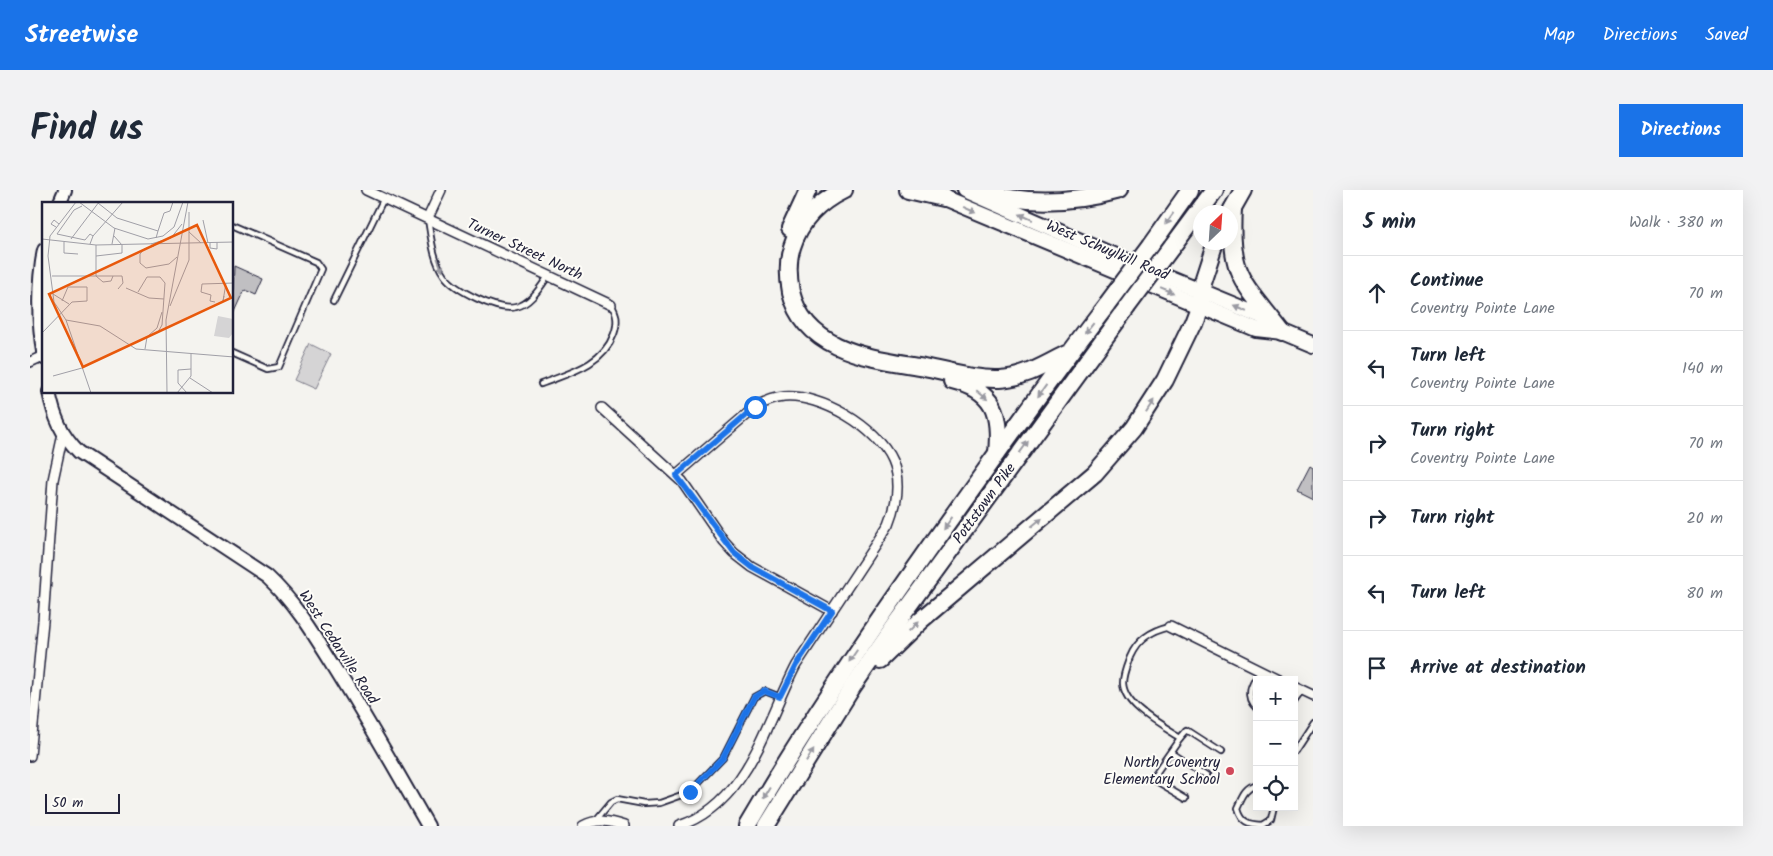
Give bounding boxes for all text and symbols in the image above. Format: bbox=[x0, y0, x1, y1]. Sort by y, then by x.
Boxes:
text: Streetwise bbox=[25, 16, 138, 55]
text: Map bbox=[1543, 21, 1575, 50]
text: Directions bbox=[1603, 21, 1677, 50]
text: Saved bbox=[1705, 21, 1748, 50]
text: Find us bbox=[30, 102, 143, 158]
button: Directions bbox=[1619, 104, 1743, 157]
inset map bbox=[42, 202, 234, 394]
north arrow bbox=[1193, 205, 1238, 250]
one-way arrow bbox=[962, 206, 976, 214]
text: 5 min bbox=[1363, 206, 1416, 239]
text: Walk · 380 m bbox=[1629, 210, 1723, 235]
one-way arrow bbox=[1166, 211, 1176, 224]
street label: Turner Street North bbox=[463, 212, 587, 287]
one-way arrow bbox=[1019, 213, 1033, 221]
street label: West Schuylkill Road bbox=[1042, 214, 1173, 288]
one-way arrow bbox=[436, 258, 444, 272]
text: Continue bbox=[1410, 266, 1483, 296]
icon: ahead bbox=[1363, 279, 1391, 307]
text: 70 m bbox=[1688, 281, 1723, 306]
one-way arrow bbox=[1161, 289, 1175, 297]
text: Coventry Pointe Lane bbox=[1410, 296, 1555, 321]
one-way arrow bbox=[1233, 303, 1247, 311]
one-way arrow bbox=[1083, 321, 1094, 334]
text: Turn left bbox=[1410, 341, 1485, 371]
icon: left bbox=[1363, 354, 1391, 382]
text: 140 m bbox=[1682, 356, 1723, 381]
text: Coventry Pointe Lane bbox=[1410, 371, 1555, 396]
one-way arrow bbox=[1037, 384, 1047, 398]
one-way arrow bbox=[976, 389, 988, 401]
route start bbox=[744, 396, 767, 419]
one-way arrow bbox=[1145, 400, 1154, 413]
text: Turn right bbox=[1410, 416, 1495, 446]
icon: right bbox=[1363, 429, 1391, 457]
text: 70 m bbox=[1688, 431, 1723, 456]
one-way arrow bbox=[1019, 441, 1030, 454]
text: Coventry Pointe Lane bbox=[1410, 446, 1555, 471]
street label: Pottstown Pike bbox=[947, 458, 1023, 549]
text: Turn right bbox=[1410, 503, 1495, 533]
icon: right bbox=[1363, 504, 1391, 532]
text: 20 m bbox=[1687, 506, 1723, 531]
one-way arrow bbox=[942, 516, 952, 530]
one-way arrow bbox=[1030, 516, 1042, 528]
text: Turn left bbox=[1410, 578, 1485, 608]
icon: left bbox=[1363, 579, 1391, 607]
text: 80 m bbox=[1686, 581, 1723, 606]
street label: West Cedarville Road bbox=[292, 586, 384, 710]
one-way arrow bbox=[907, 621, 919, 633]
one-way arrow bbox=[848, 649, 858, 663]
text: Arrive at destination bbox=[1410, 653, 1586, 683]
icon: arrive bbox=[1363, 654, 1391, 682]
map controls bbox=[1253, 676, 1298, 811]
button: + bbox=[1253, 676, 1298, 721]
button: − bbox=[1253, 721, 1298, 766]
one-way arrow bbox=[806, 748, 815, 761]
place label: North Coventry Elementary School bbox=[1103, 751, 1221, 792]
marker: North Coventry Elementary School bbox=[1224, 765, 1236, 777]
button: locate bbox=[1253, 766, 1298, 811]
route end bbox=[679, 781, 702, 804]
one-way arrow bbox=[762, 786, 771, 799]
scale bar bbox=[45, 791, 120, 814]
text: 50 m bbox=[52, 792, 83, 814]

